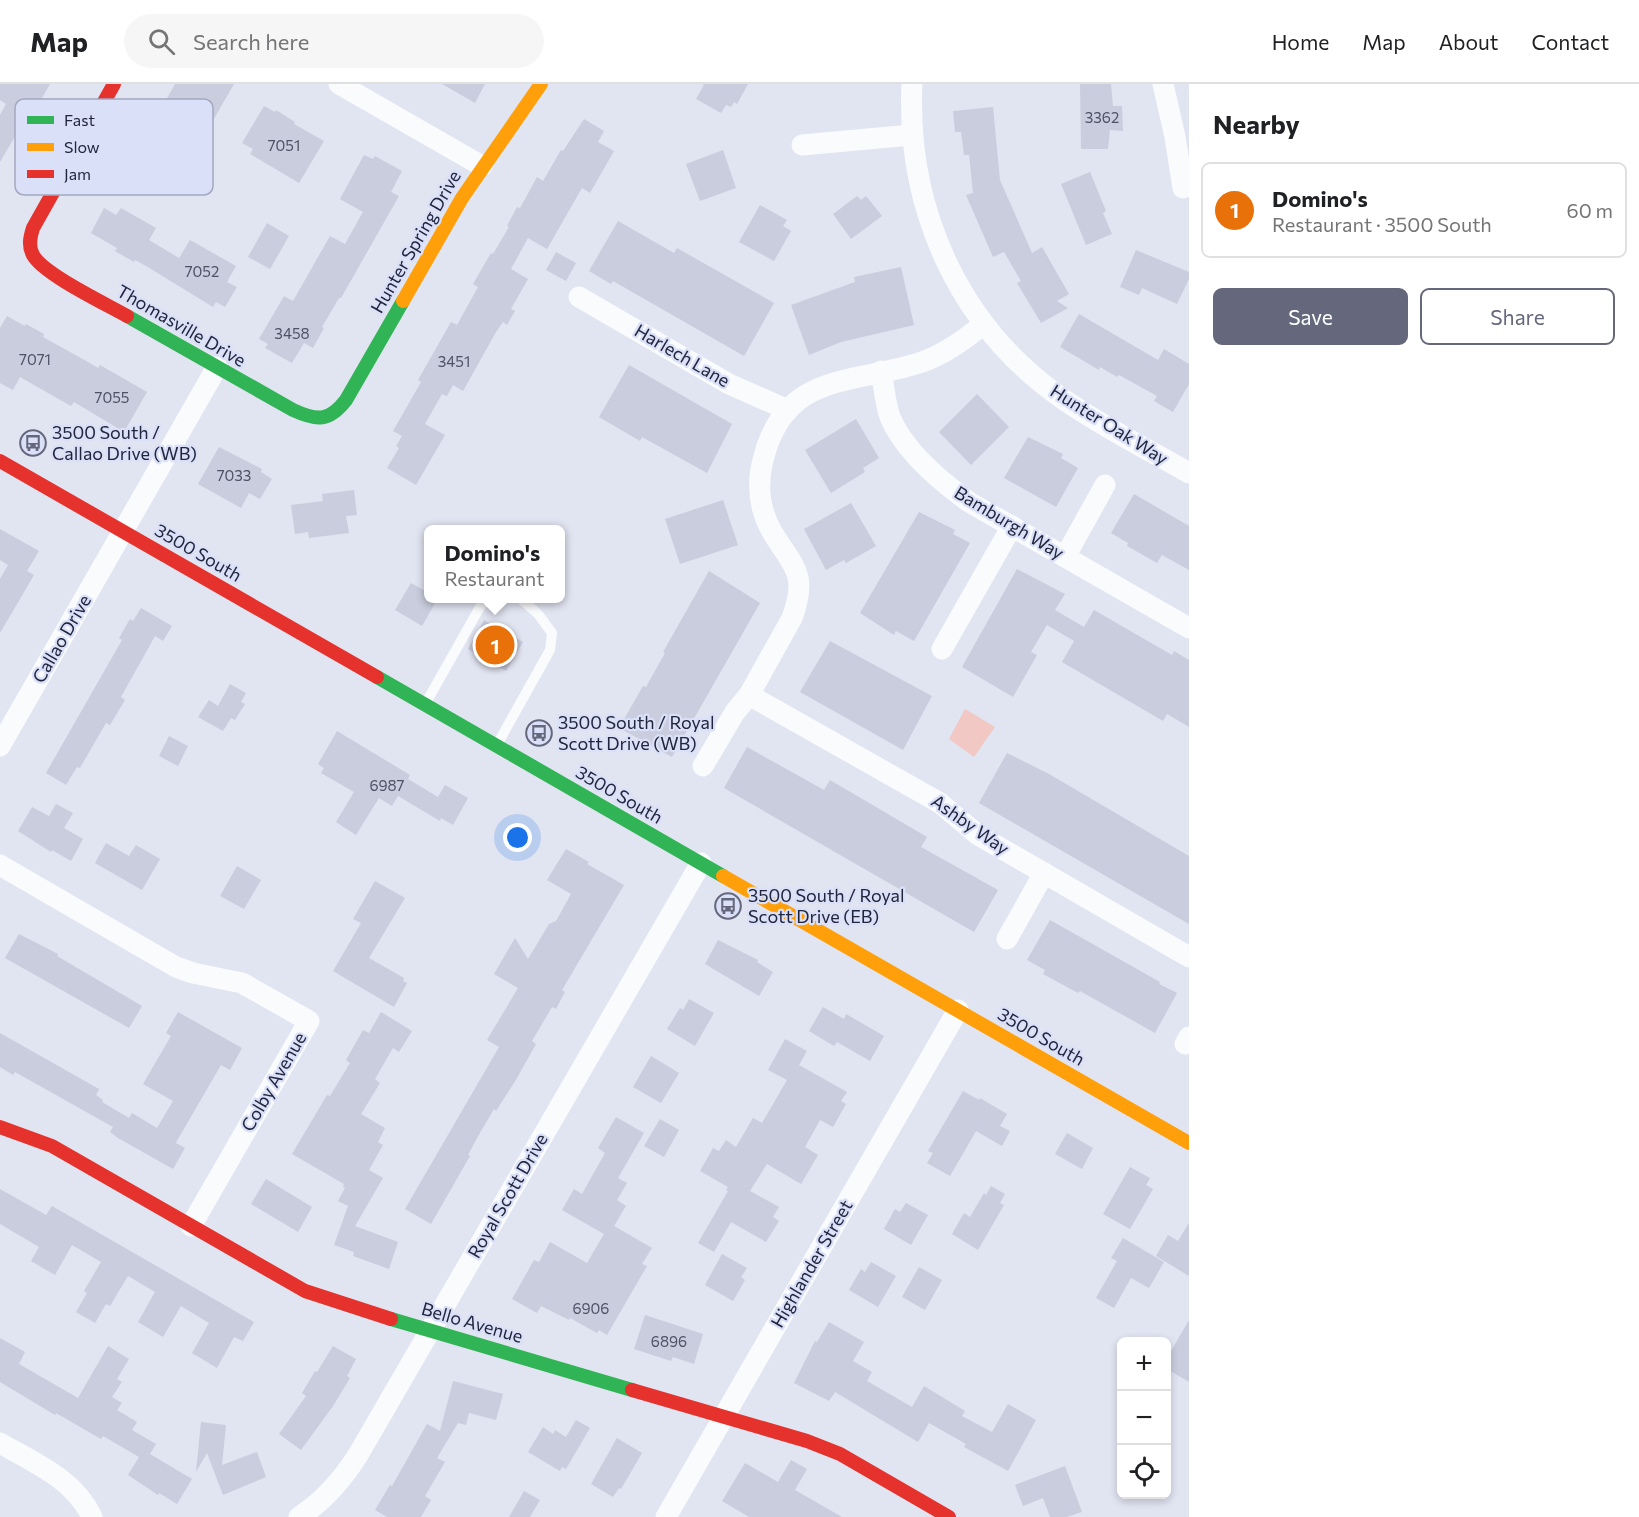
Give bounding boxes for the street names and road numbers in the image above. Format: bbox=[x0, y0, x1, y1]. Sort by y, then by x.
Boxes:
street label: Hunter Spring Drive bbox=[365, 166, 465, 317]
street label: Thomasville Drive bbox=[113, 279, 250, 371]
street label: Harlech Lane bbox=[631, 319, 734, 391]
street label: Hunter Oak Way bbox=[1047, 379, 1172, 469]
street label: Bamburgh Way bbox=[951, 481, 1068, 564]
street label: 3500 South bbox=[151, 518, 246, 586]
street label: Callao Drive bbox=[27, 591, 95, 686]
street label: 3500 South bbox=[572, 760, 667, 828]
street label: Ashby Way bbox=[927, 789, 1014, 859]
street label: 3500 South bbox=[994, 1002, 1089, 1070]
street label: Colby Avenue bbox=[236, 1028, 310, 1135]
street label: Royal Scott Drive bbox=[463, 1129, 552, 1262]
street label: Highlander Street bbox=[766, 1196, 857, 1331]
street label: Bello Avenue bbox=[419, 1297, 526, 1347]

